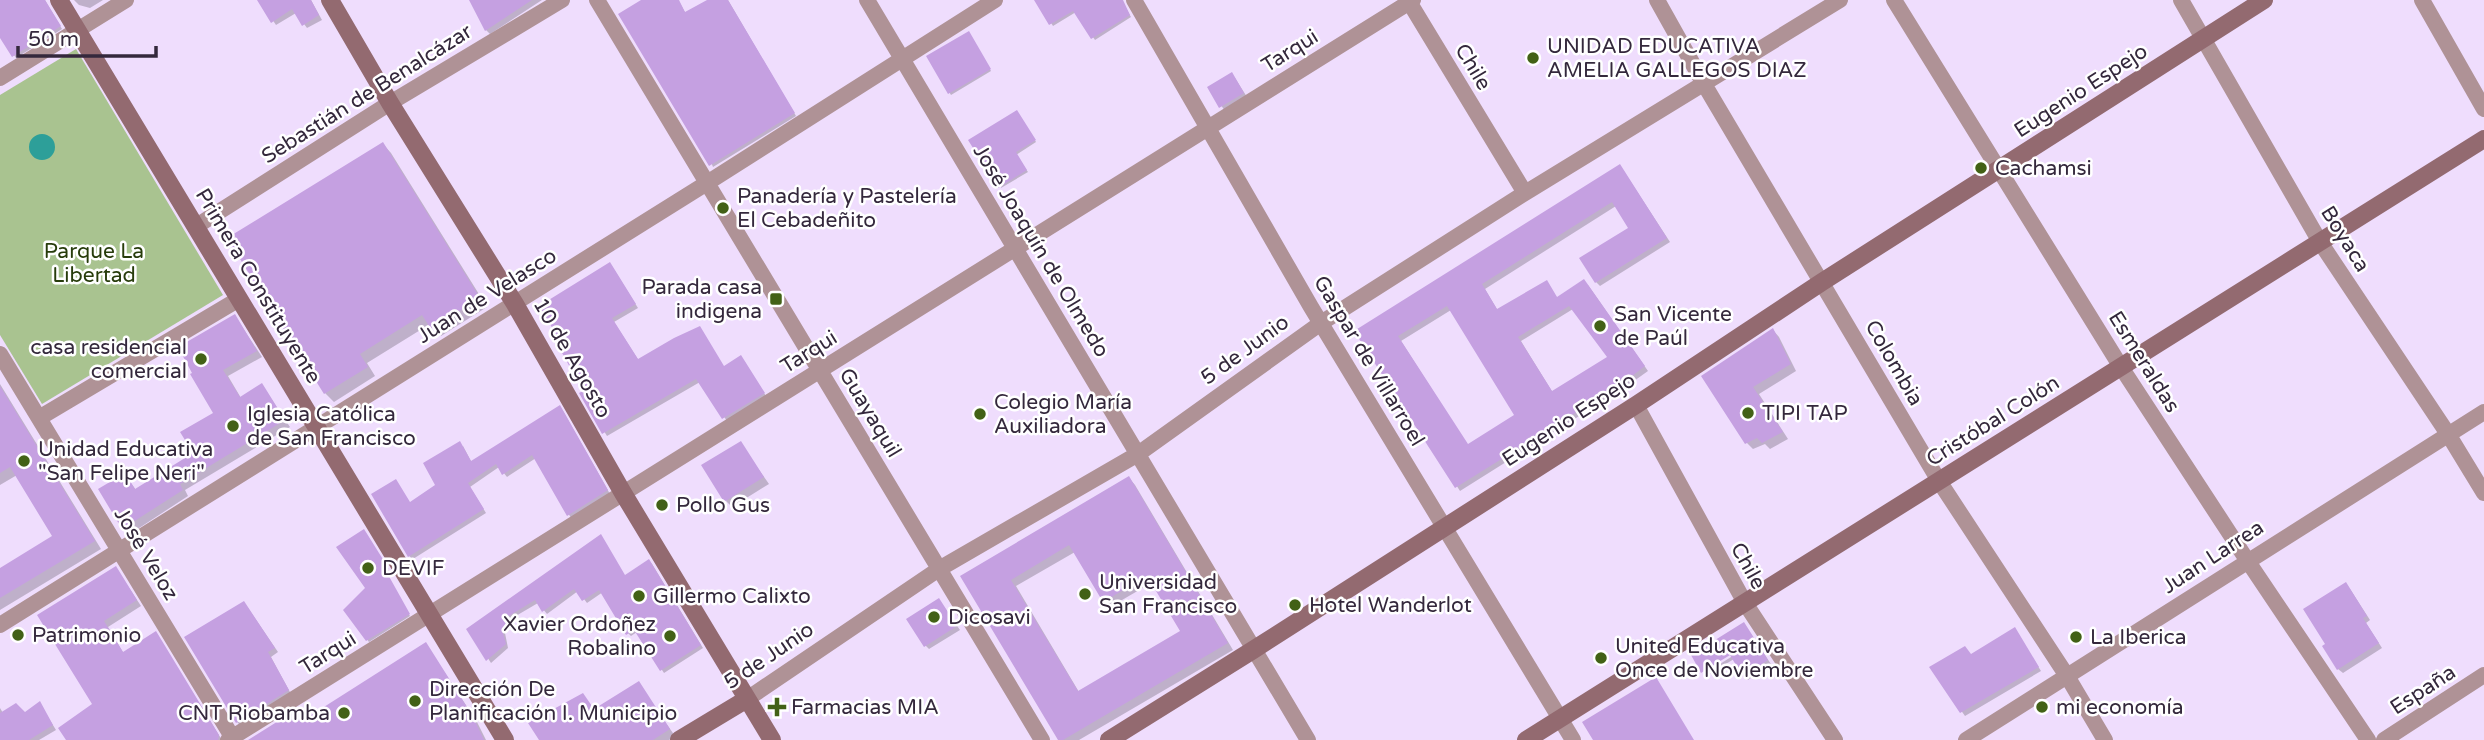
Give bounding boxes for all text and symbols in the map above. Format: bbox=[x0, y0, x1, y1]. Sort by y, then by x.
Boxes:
scale bar bbox=[18, 14, 156, 58]
street label: Sebastián de Benalcázar bbox=[257, 19, 477, 169]
street label: Tarqui bbox=[1257, 24, 1323, 78]
text: 50 m bbox=[28, 27, 79, 52]
place label: UNIDAD EDUCATIVA AMELIA GALLEGOS DIAZ bbox=[1547, 34, 1807, 83]
street label: Chile bbox=[1449, 39, 1497, 95]
street label: Eugenio Espejo bbox=[2010, 39, 2152, 143]
marker: UNIDAD EDUCATIVA AMELIA GALLEGOS DIAZ bbox=[1525, 50, 1541, 66]
street label: José Joaquín de Olmedo bbox=[968, 140, 1114, 362]
place label: Cachamsi bbox=[1995, 156, 2092, 181]
marker: Cachamsi bbox=[1973, 160, 1989, 176]
street label: Primera Constituyente bbox=[190, 184, 326, 388]
place label: Panadería y Pastelería El Cebadeñito bbox=[737, 184, 957, 233]
marker: Panadería y Pastelería El Cebadeñito bbox=[715, 200, 731, 216]
street label: Boyaca bbox=[2315, 201, 2375, 277]
park label: Parque La Libertad bbox=[44, 239, 144, 288]
street label: Juan de Velasco bbox=[413, 243, 561, 349]
street label: Gaspar de Villarroel bbox=[1308, 271, 1430, 451]
place label: Parada casa indigena bbox=[641, 275, 762, 324]
marker: Parada casa indigena bbox=[768, 291, 784, 307]
street label: 10 de Agosto bbox=[528, 294, 616, 422]
place label: San Vicente de Paúl bbox=[1614, 302, 1732, 351]
street label: Esmeraldas bbox=[2103, 307, 2185, 417]
street label: 5 de Junio bbox=[1196, 310, 1294, 390]
street label: Colombia bbox=[1860, 316, 1928, 410]
marker: San Vicente de Paúl bbox=[1592, 318, 1608, 334]
street label: Tarqui bbox=[776, 325, 842, 379]
place label: casa residencial comercial bbox=[30, 335, 187, 384]
marker: casa residencial comercial bbox=[193, 351, 209, 367]
street label: Guayaquil bbox=[834, 364, 906, 462]
street label: Eugenio Espejo bbox=[1498, 368, 1640, 472]
street label: Cristóbal Colón bbox=[1922, 370, 2064, 472]
place label: Colegio María Auxiliadora bbox=[994, 390, 1132, 439]
place label: TIPI TAP bbox=[1762, 401, 1848, 426]
place label: Iglesia Católica de San Francisco bbox=[247, 402, 416, 451]
marker: TIPI TAP bbox=[1740, 405, 1756, 421]
marker: Colegio María Auxiliadora bbox=[972, 406, 988, 422]
marker: Iglesia Católica de San Francisco bbox=[225, 418, 241, 434]
place label: Unidad Educativa "San Felipe Neri" bbox=[38, 437, 213, 486]
marker: Unidad Educativa "San Felipe Neri" bbox=[16, 453, 32, 469]
place label: Pollo Gus bbox=[676, 493, 770, 518]
marker: Pollo Gus bbox=[654, 497, 670, 513]
street label: José Veloz bbox=[109, 503, 183, 605]
street label: Juan Larrea bbox=[2158, 515, 2268, 599]
street label: Chile bbox=[1725, 538, 1771, 594]
place label: DEVIF bbox=[382, 556, 445, 581]
marker: DEVIF bbox=[360, 560, 376, 576]
place label: Universidad San Francisco bbox=[1099, 570, 1237, 619]
place label: Gillermo Calixto bbox=[653, 584, 811, 609]
marker: Universidad San Francisco bbox=[1077, 586, 1093, 602]
marker: Gillermo Calixto bbox=[631, 588, 647, 604]
place label: Hotel Wanderlot bbox=[1309, 593, 1472, 618]
marker: Hotel Wanderlot bbox=[1287, 597, 1303, 613]
place label: Dicosavi bbox=[948, 605, 1031, 630]
marker: Dicosavi bbox=[926, 609, 942, 625]
place label: Xavier Ordoñez Robalino bbox=[503, 612, 656, 661]
street label: 5 de Junio bbox=[719, 617, 819, 695]
place label: Patrimonio bbox=[32, 623, 141, 648]
place label: La Iberica bbox=[2090, 625, 2187, 650]
street label: Tarqui bbox=[295, 626, 361, 680]
marker: Patrimonio bbox=[10, 627, 26, 643]
marker: Xavier Ordoñez Robalino bbox=[662, 628, 678, 644]
marker: La Iberica bbox=[2068, 629, 2084, 645]
place label: United Educativa Once de Noviembre bbox=[1615, 634, 1813, 683]
marker: United Educativa Once de Noviembre bbox=[1593, 650, 1609, 666]
street label: España bbox=[2386, 660, 2460, 720]
place label: Dirección De Planificación I. Municipio bbox=[429, 677, 677, 726]
marker: Dirección De Planificación I. Municipio bbox=[407, 693, 423, 709]
place label: Farmacias MIA bbox=[791, 695, 939, 720]
place label: mi economía bbox=[2056, 695, 2184, 720]
marker: Farmacias MIA bbox=[769, 699, 785, 715]
marker: mi economía bbox=[2034, 699, 2050, 715]
place label: CNT Riobamba bbox=[178, 701, 330, 726]
marker: CNT Riobamba bbox=[336, 705, 352, 721]

